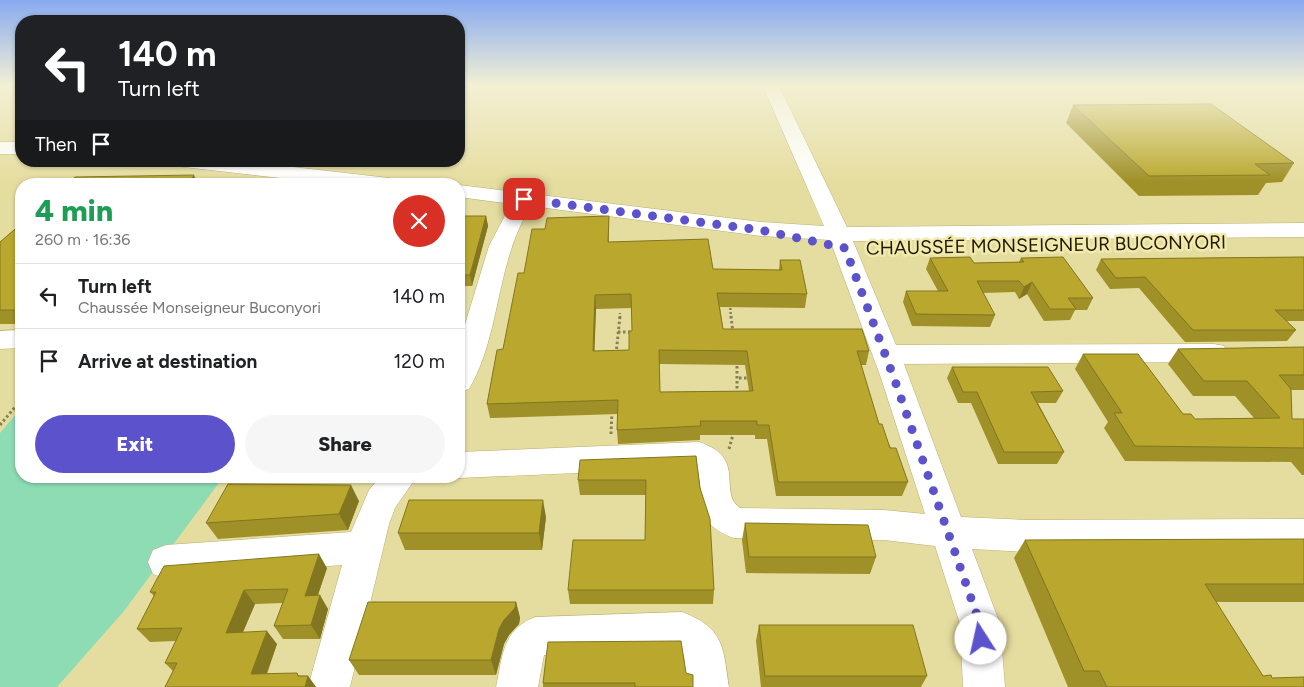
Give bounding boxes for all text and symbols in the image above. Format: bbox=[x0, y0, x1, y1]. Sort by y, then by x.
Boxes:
text: 140 m bbox=[118, 33, 216, 75]
icon: left bbox=[35, 35, 100, 100]
text: Turn left bbox=[118, 75, 200, 102]
icon: arrive bbox=[87, 130, 115, 158]
text: Then bbox=[35, 133, 77, 156]
pin bbox=[503, 178, 545, 220]
icon: arrive bbox=[510, 185, 538, 213]
text: 4 min bbox=[35, 192, 113, 229]
button: close bbox=[393, 195, 445, 247]
text: 260 m · 16:36 bbox=[35, 230, 130, 249]
street label: CHAUSSÉE MONSEIGNEUR BUCONYORI bbox=[866, 230, 1226, 260]
text: Turn left bbox=[78, 275, 152, 298]
icon: left bbox=[35, 282, 63, 310]
text: 140 m bbox=[392, 285, 445, 308]
text: Chaussée Monseigneur Buconyori bbox=[78, 298, 321, 317]
icon: arrive bbox=[35, 347, 63, 375]
text: Arrive at destination bbox=[78, 350, 257, 373]
text: 120 m bbox=[393, 350, 445, 373]
button: Exit bbox=[35, 415, 235, 473]
button: Share bbox=[245, 415, 445, 473]
position arrow bbox=[954, 612, 1006, 664]

